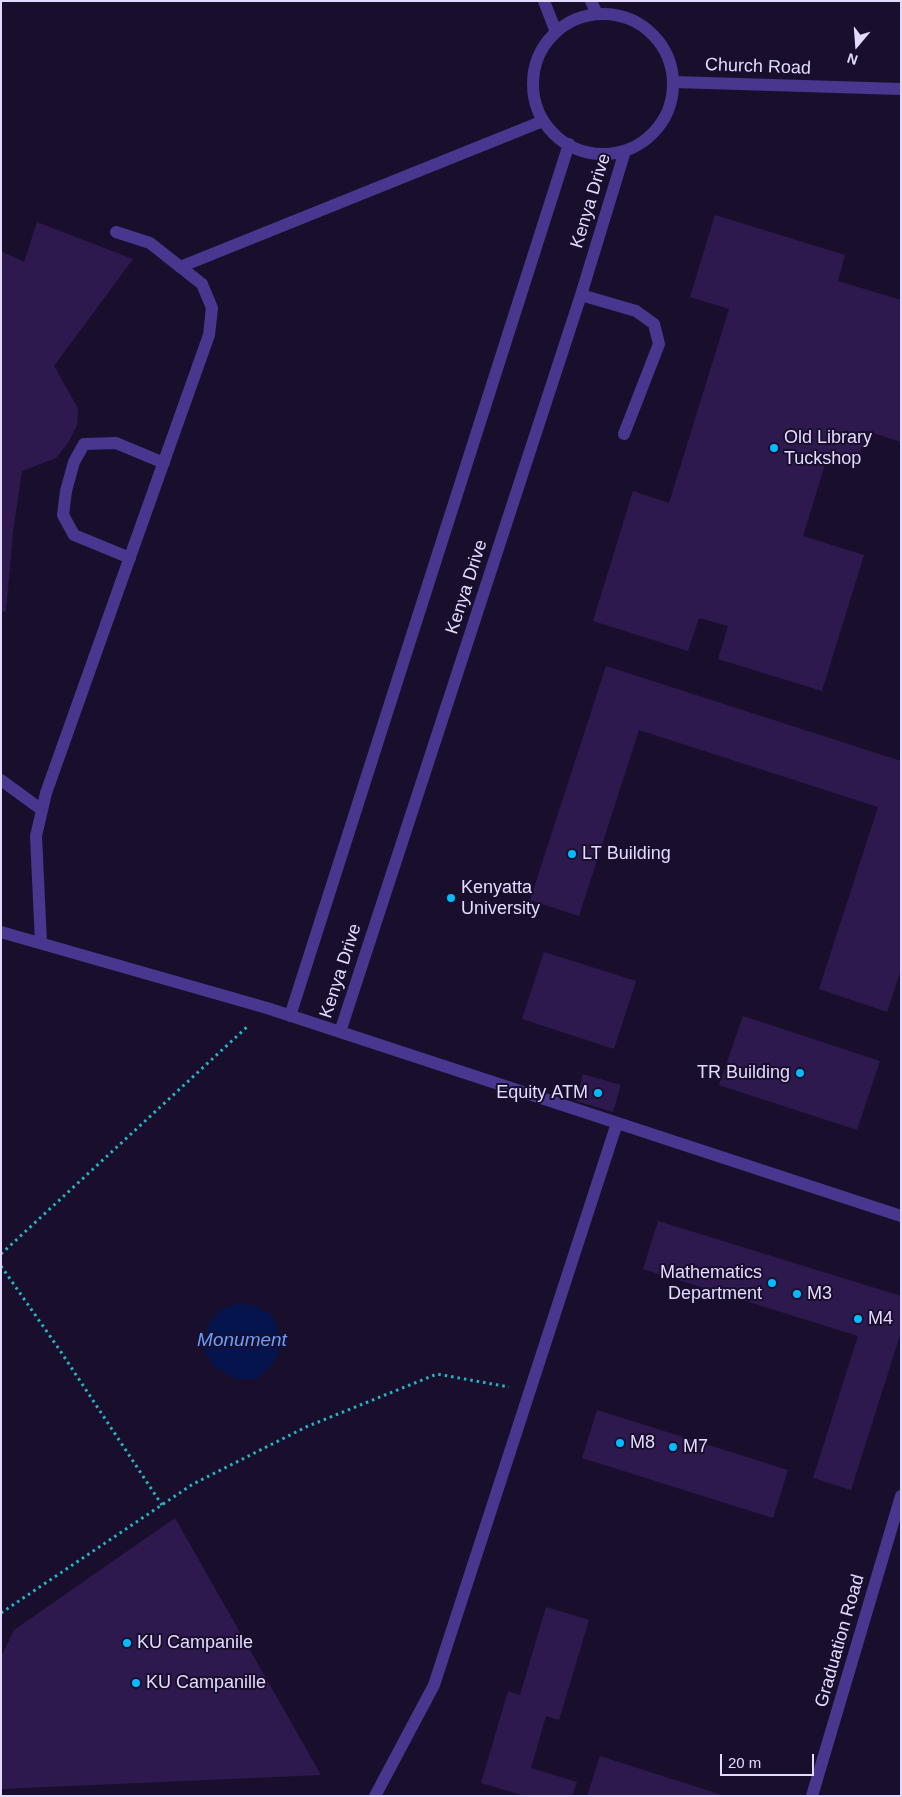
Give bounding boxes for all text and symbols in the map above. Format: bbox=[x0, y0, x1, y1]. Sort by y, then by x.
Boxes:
north arrow bbox=[832, 20, 882, 70]
text: N bbox=[845, 50, 860, 68]
street label: Church Road bbox=[705, 54, 811, 80]
street label: Kenya Drive bbox=[566, 151, 616, 251]
place label: Old Library Tuckshop bbox=[784, 427, 872, 469]
marker: Old Library Tuckshop bbox=[768, 442, 780, 454]
street label: Kenya Drive bbox=[442, 537, 492, 637]
place label: LT Building bbox=[582, 843, 671, 865]
marker: LT Building bbox=[566, 848, 578, 860]
place label: Kenyatta University bbox=[461, 877, 540, 920]
marker: Kenyatta University bbox=[445, 892, 457, 904]
street label: Kenya Drive bbox=[316, 921, 366, 1021]
place label: TR Building bbox=[697, 1062, 790, 1084]
marker: TR Building bbox=[794, 1067, 806, 1079]
place label: Equity ATM bbox=[496, 1082, 588, 1104]
marker: Equity ATM bbox=[592, 1087, 604, 1099]
place label: Mathematics Department bbox=[660, 1262, 762, 1304]
marker: Mathematics Department bbox=[766, 1277, 778, 1289]
place label: M3 bbox=[807, 1283, 832, 1305]
marker: M3 bbox=[791, 1288, 803, 1300]
place label: M4 bbox=[868, 1308, 893, 1330]
marker: M4 bbox=[852, 1313, 864, 1325]
water label: Monument bbox=[197, 1330, 287, 1352]
place label: M8 bbox=[630, 1432, 655, 1454]
place label: M7 bbox=[683, 1436, 708, 1458]
marker: M8 bbox=[614, 1437, 626, 1449]
marker: M7 bbox=[667, 1441, 679, 1453]
street label: Graduation Road bbox=[811, 1572, 869, 1710]
place label: KU Campanile bbox=[137, 1632, 253, 1654]
marker: KU Campanile bbox=[121, 1637, 133, 1649]
place label: KU Campanille bbox=[146, 1672, 266, 1694]
marker: KU Campanille bbox=[130, 1677, 142, 1689]
scale bar bbox=[722, 1744, 816, 1776]
text: 20 m bbox=[728, 1754, 761, 1771]

